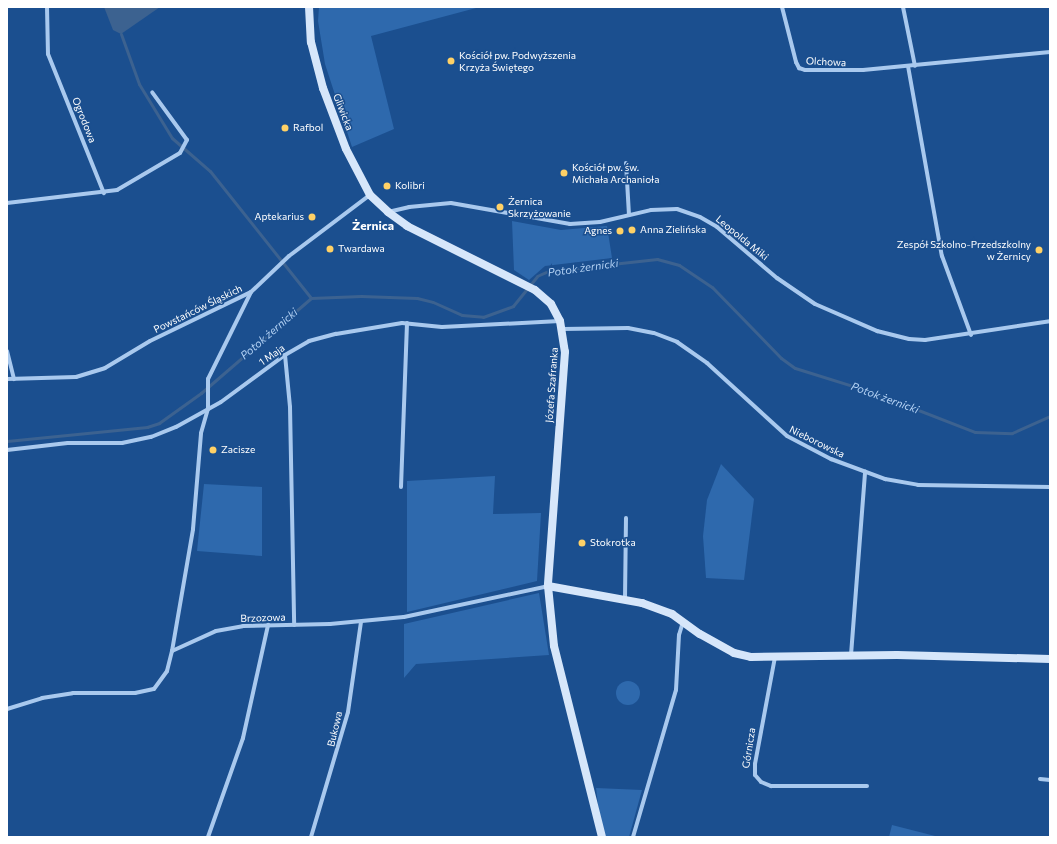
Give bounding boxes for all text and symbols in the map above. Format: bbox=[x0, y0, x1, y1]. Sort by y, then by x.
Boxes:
place label: Kościół pw. Podwyższenia Krzyża Świętego bbox=[459, 49, 576, 72]
street label: Olchowa bbox=[806, 55, 846, 69]
marker: Kościół pw. Podwyższenia Krzyża Świętego bbox=[446, 56, 456, 66]
street label: Gliwicka bbox=[330, 92, 356, 132]
street label: Ogrodowa bbox=[69, 95, 99, 145]
place label: Rafbol bbox=[293, 122, 323, 134]
marker: Rafbol bbox=[280, 123, 290, 133]
place label: Kościół pw. św. Michała Archanioła bbox=[572, 161, 659, 184]
marker: Kościół pw. św. Michała Archanioła bbox=[559, 168, 569, 178]
place label: Kolibri bbox=[395, 180, 425, 192]
marker: Kolibri bbox=[382, 181, 392, 191]
place label: Żernica Skrzyżowanie bbox=[508, 195, 571, 218]
marker: Żernica Skrzyżowanie bbox=[495, 202, 505, 212]
place label: Aptekarius bbox=[255, 211, 304, 223]
marker: Aptekarius bbox=[307, 212, 317, 222]
street label: Leopolda Miki bbox=[713, 213, 771, 263]
district label: Żernica bbox=[352, 219, 394, 233]
place label: Anna Zielińska bbox=[640, 224, 706, 236]
place label: Agnes bbox=[584, 225, 612, 237]
marker: Anna Zielińska bbox=[627, 225, 637, 235]
marker: Agnes bbox=[615, 226, 625, 236]
place label: Zespół Szkolno-Przedszkolny w Żernicy bbox=[897, 238, 1031, 262]
place label: Twardawa bbox=[338, 243, 385, 255]
marker: Twardawa bbox=[325, 244, 335, 254]
marker: Zespół Szkolno-Przedszkolny w Żernicy bbox=[1034, 245, 1044, 255]
water label: Potok żernicki bbox=[547, 257, 619, 279]
street label: Powstańców Śląskich bbox=[152, 282, 244, 336]
water label: Potok żernicki bbox=[238, 306, 300, 362]
street label: 1 Maja bbox=[257, 342, 287, 368]
street label: Józefa Szafranka bbox=[543, 347, 561, 423]
water label: Potok żernicki bbox=[849, 380, 921, 416]
street label: Nieborowska bbox=[787, 423, 847, 461]
place label: Zacisze bbox=[221, 444, 255, 456]
marker: Zacisze bbox=[208, 445, 218, 455]
place label: Stokrotka bbox=[590, 537, 636, 549]
marker: Stokrotka bbox=[577, 538, 587, 548]
street label: Brzozowa bbox=[240, 611, 286, 625]
street label: Bukowa bbox=[325, 710, 345, 748]
street label: Górnicza bbox=[740, 727, 758, 769]

